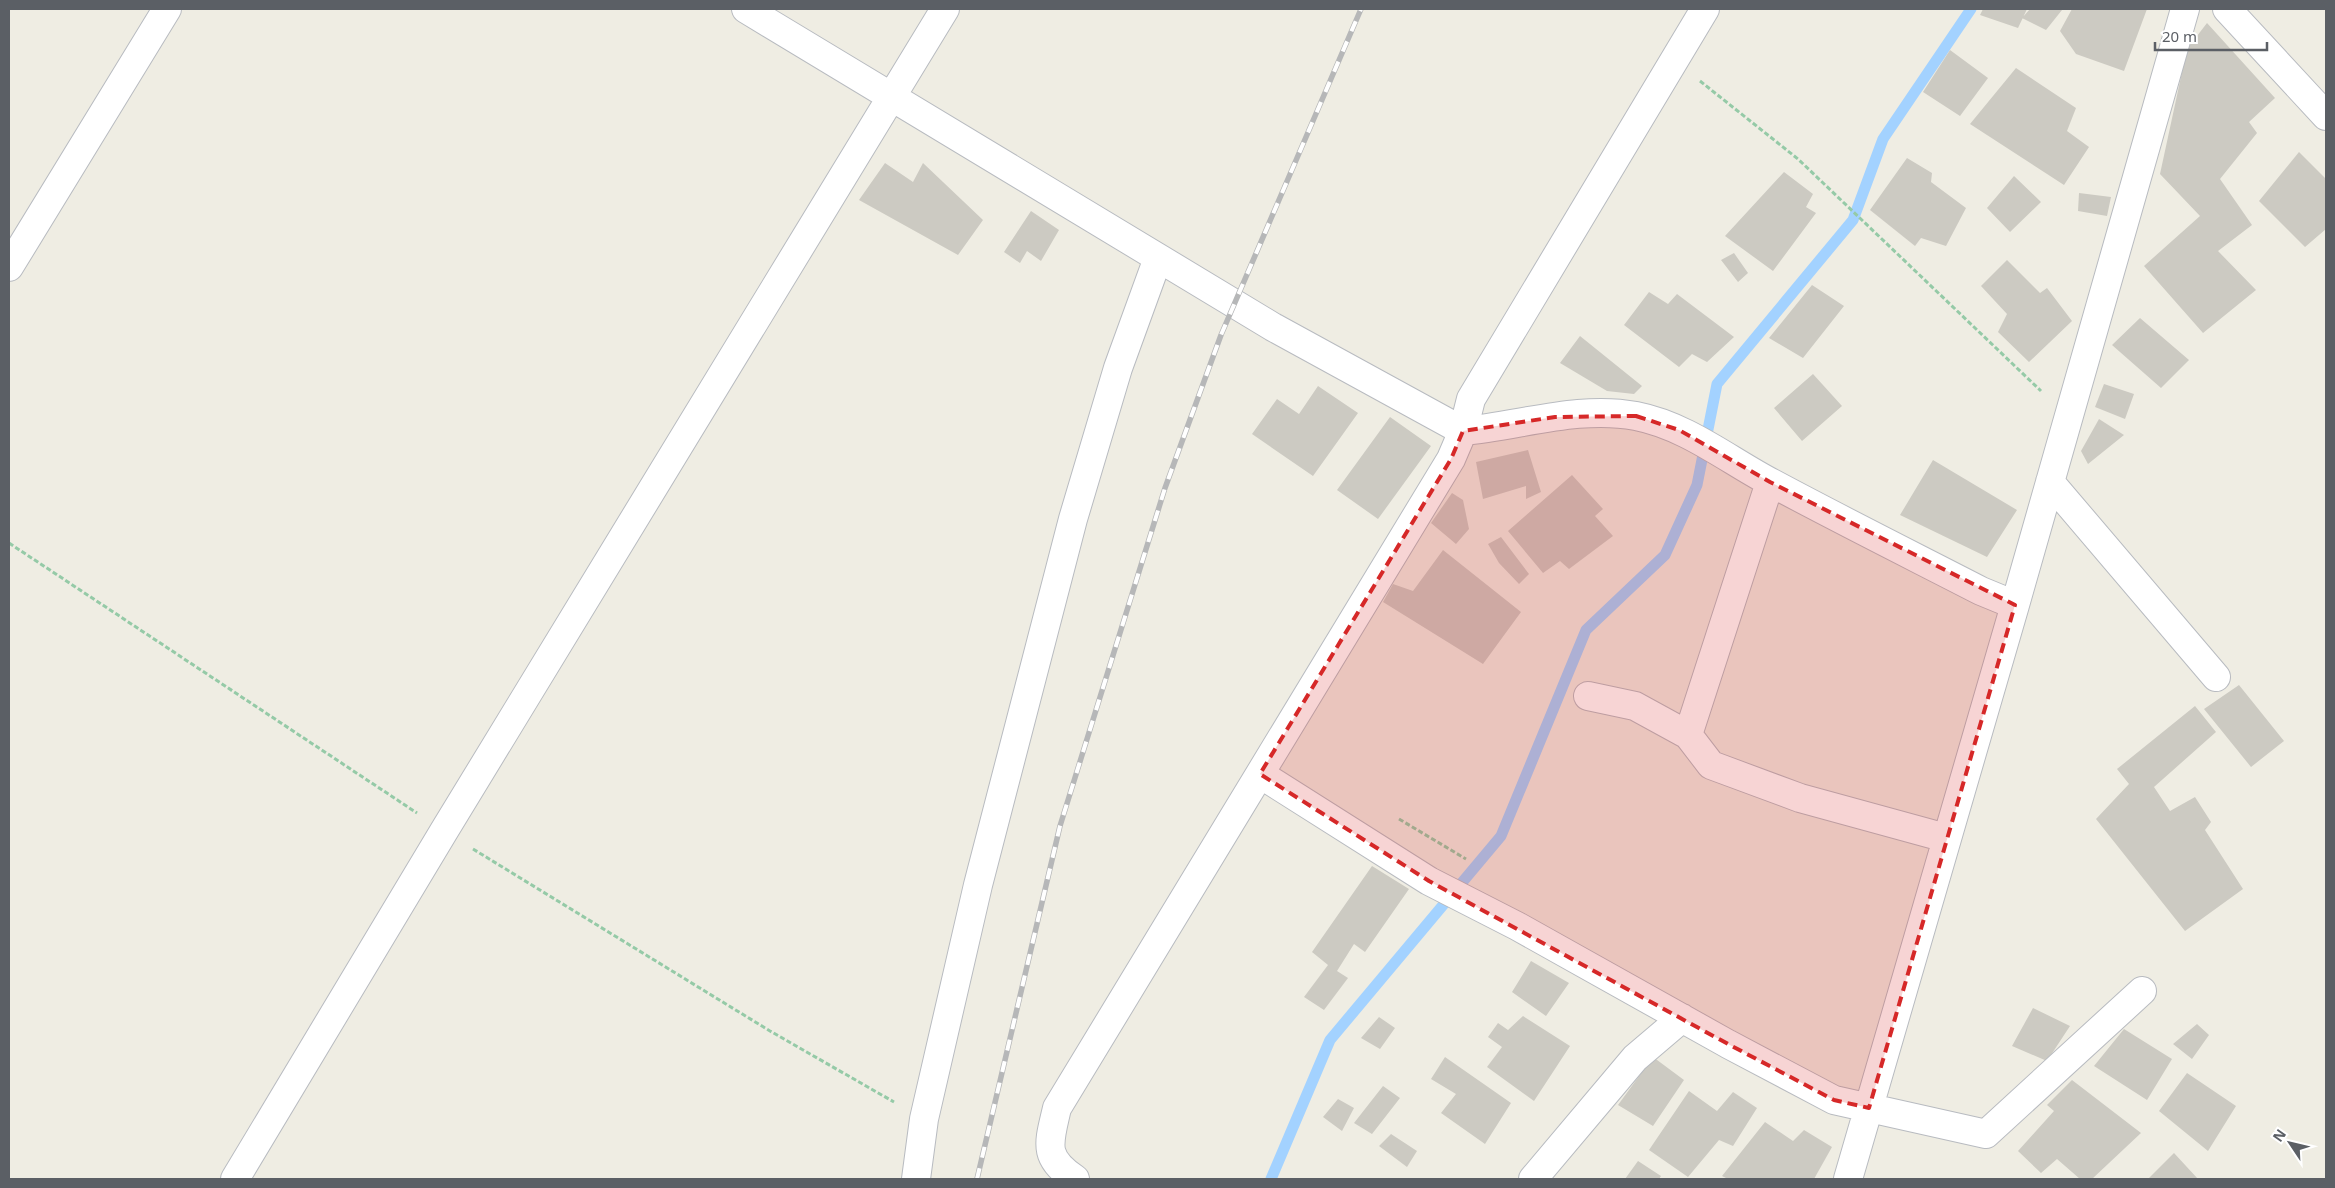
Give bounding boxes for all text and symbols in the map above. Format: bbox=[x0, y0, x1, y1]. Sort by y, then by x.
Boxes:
scale bar bbox=[2155, 20, 2268, 52]
text: 20 m bbox=[2162, 26, 2197, 46]
north arrow bbox=[2265, 1118, 2315, 1168]
text: N bbox=[2268, 1125, 2290, 1145]

